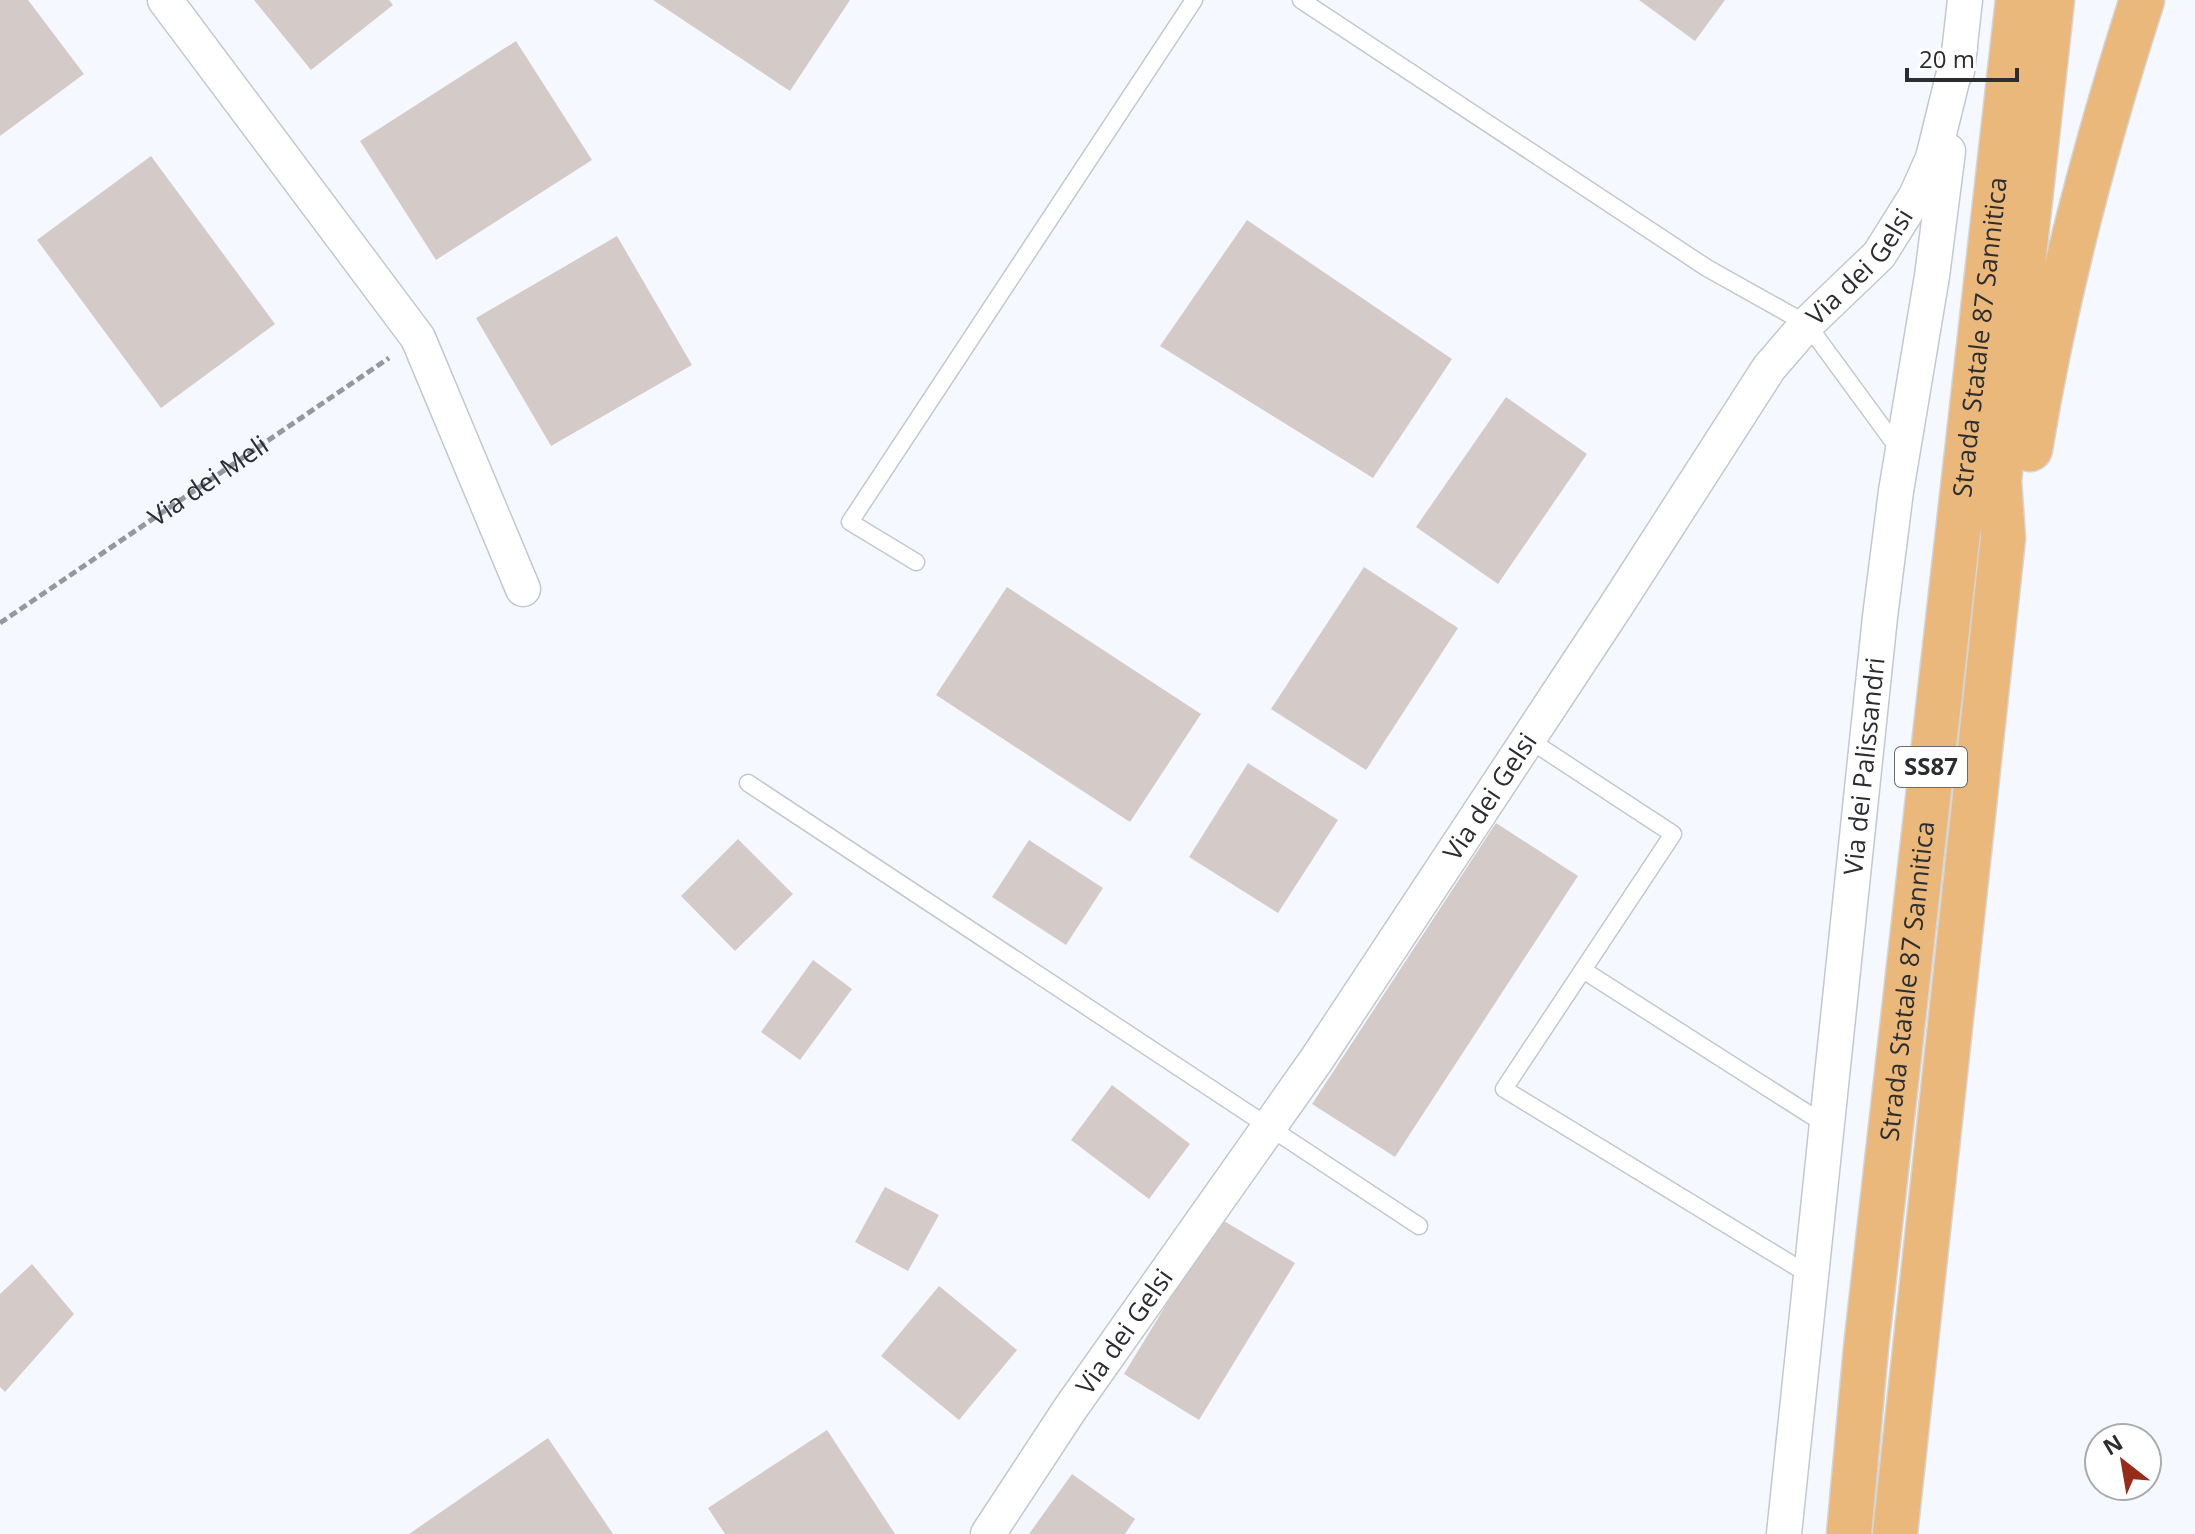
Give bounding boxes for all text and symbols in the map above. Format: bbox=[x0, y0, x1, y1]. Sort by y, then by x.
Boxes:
scale bar bbox=[1907, 32, 2017, 82]
text: 20 m bbox=[1919, 42, 1975, 75]
street label: Strada Statale 87 Sannitica bbox=[1943, 175, 2015, 499]
street label: Via dei Gelsi bbox=[1798, 201, 1921, 333]
street label: Via dei Meli bbox=[140, 426, 275, 534]
street label: Via dei Palissandri bbox=[1834, 655, 1893, 877]
street label: Via dei Gelsi bbox=[1434, 725, 1545, 867]
road number: SS87 bbox=[1895, 747, 1967, 787]
street label: Strada Statale 87 Sannitica bbox=[1870, 819, 1942, 1143]
street label: Via dei Gelsi bbox=[1067, 1261, 1181, 1401]
north arrow bbox=[2083, 1422, 2163, 1502]
text: N bbox=[2097, 1427, 2128, 1461]

